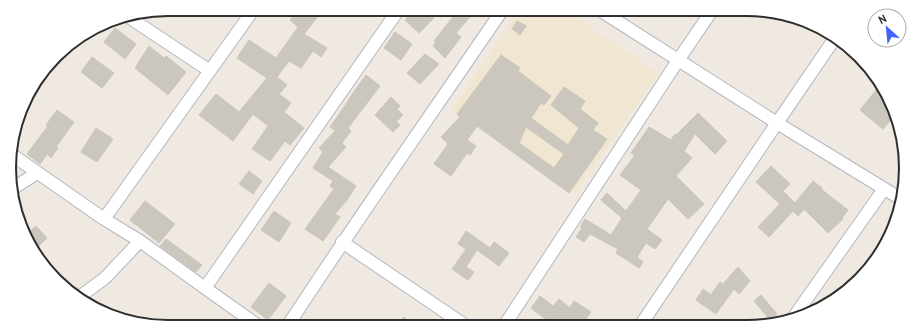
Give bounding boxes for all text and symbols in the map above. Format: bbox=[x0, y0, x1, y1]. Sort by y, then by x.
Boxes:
north arrow bbox=[867, 8, 907, 48]
text: N bbox=[876, 11, 889, 27]

